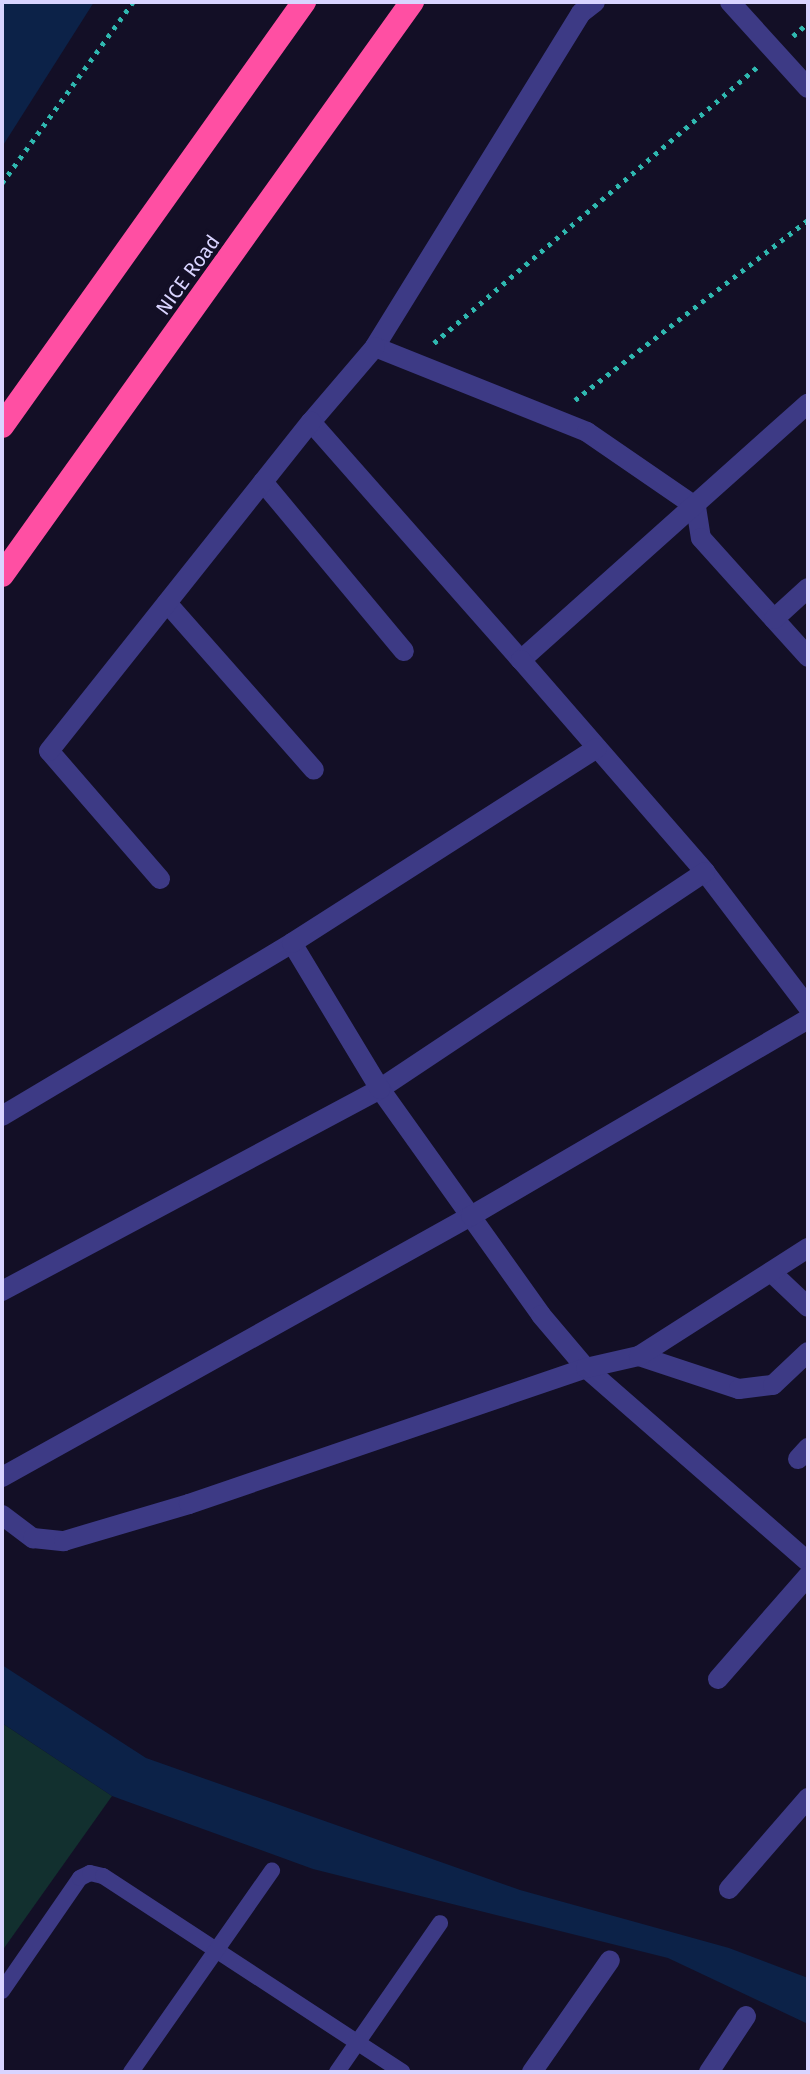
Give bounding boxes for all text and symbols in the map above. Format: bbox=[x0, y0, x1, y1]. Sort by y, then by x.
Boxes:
street label: NICE Road bbox=[151, 230, 225, 320]

